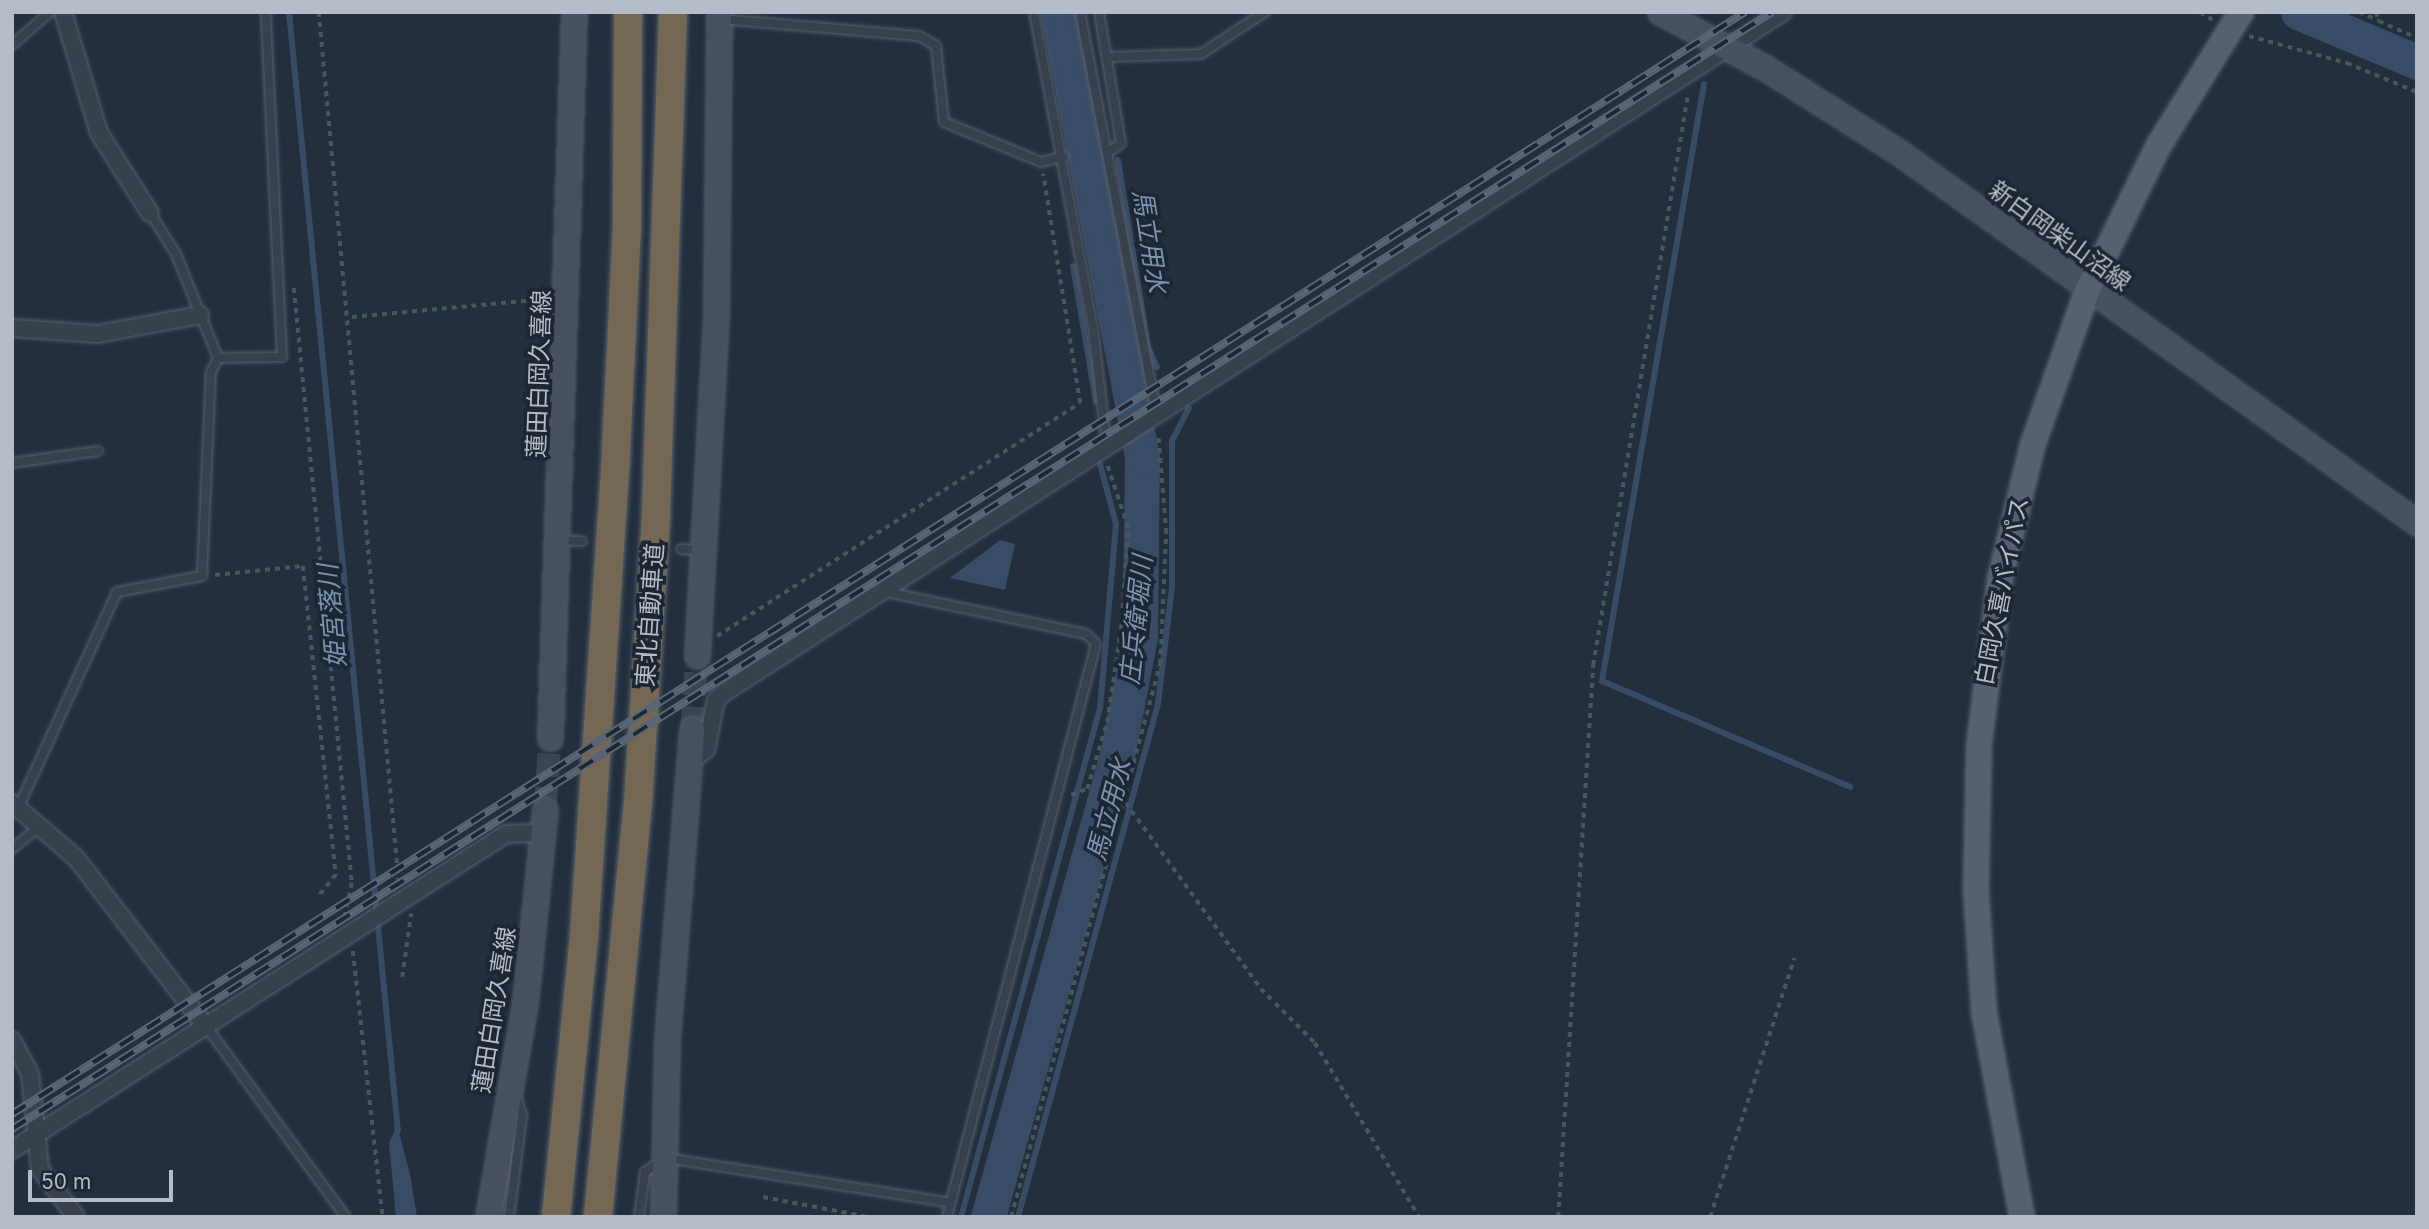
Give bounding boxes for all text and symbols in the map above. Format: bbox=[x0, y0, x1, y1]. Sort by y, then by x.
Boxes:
street label: 新白岡柴山沼線 bbox=[1984, 175, 2136, 297]
water label: 馬立用水 bbox=[1126, 187, 1174, 295]
street label: 蓮田白岡久喜線 bbox=[522, 290, 556, 458]
street label: 白岡久喜バイパス bbox=[1970, 494, 2034, 688]
street label: 東北自動車道 bbox=[631, 542, 669, 688]
water label: 庄兵衛堀川 bbox=[1114, 554, 1158, 686]
water label: 姫宮落川 bbox=[312, 563, 352, 669]
water label: 馬立用水 bbox=[1080, 756, 1138, 864]
street label: 蓮田白岡久喜線 bbox=[467, 925, 521, 1095]
scale bar bbox=[32, 1156, 177, 1200]
text: 50 m bbox=[41, 1169, 91, 1194]

